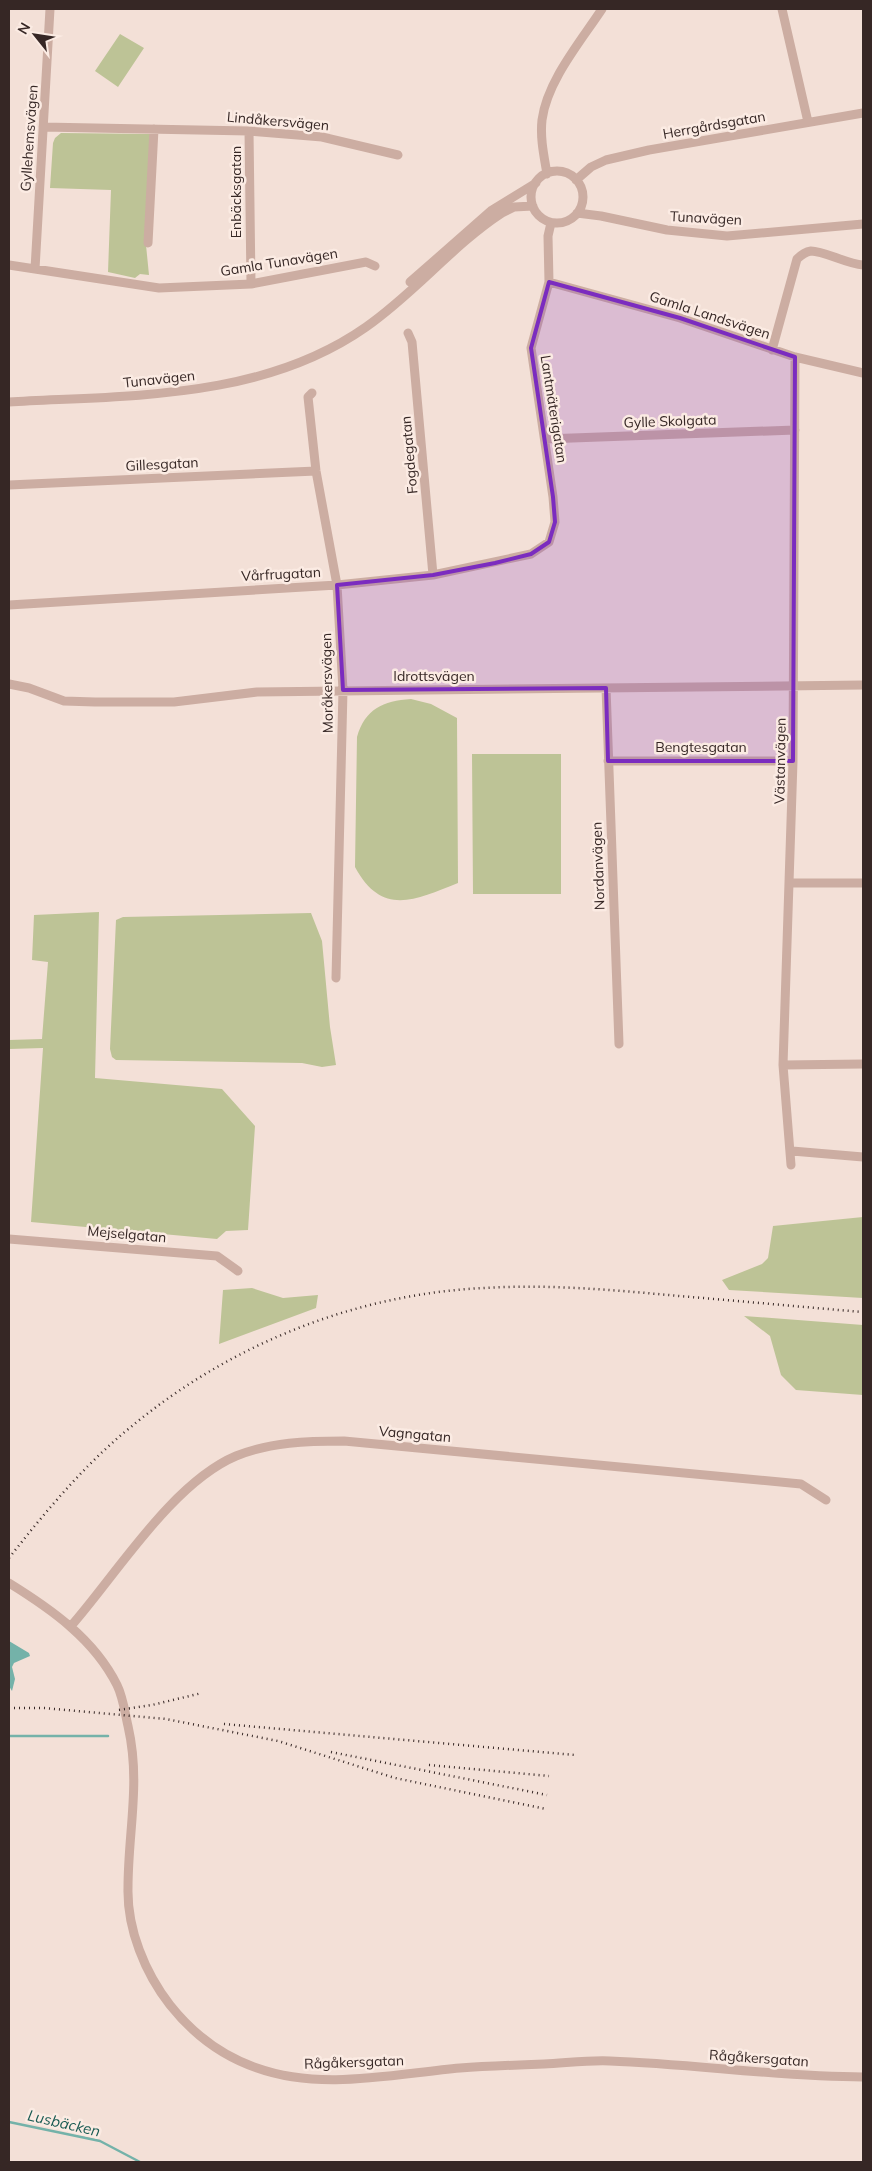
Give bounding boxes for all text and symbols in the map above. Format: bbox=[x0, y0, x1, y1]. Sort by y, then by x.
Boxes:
north arrow bbox=[10, 10, 60, 60]
text: N bbox=[13, 19, 34, 38]
street label: Gyllehemsvägen bbox=[16, 84, 42, 192]
street label: Herrgårdsgatan bbox=[661, 107, 767, 143]
street label: Lindåkersvägen bbox=[226, 108, 330, 134]
street label: Enbäcksgatan bbox=[227, 146, 245, 238]
street label: Tunavägen bbox=[670, 207, 742, 229]
street label: Gamla Tunavägen bbox=[219, 244, 339, 280]
street label: Gamla Landsvägen bbox=[647, 287, 773, 343]
street label: Lantmäterigatan bbox=[537, 354, 571, 464]
street label: Tunavägen bbox=[122, 366, 196, 392]
street label: Gylle Skolgata bbox=[623, 410, 717, 432]
street label: Fogdegatan bbox=[397, 415, 421, 495]
street label: Gillesgatan bbox=[125, 453, 199, 475]
street label: Vårfrugatan bbox=[241, 563, 321, 585]
street label: Moråkersvägen bbox=[317, 633, 337, 733]
street label: Idrottsvägen bbox=[393, 667, 475, 685]
street label: Västanvägen bbox=[770, 718, 790, 804]
street label: Bengtesgatan bbox=[655, 738, 747, 756]
street label: Nordanvägen bbox=[587, 821, 609, 911]
street label: Mejselgatan bbox=[87, 1222, 167, 1246]
street label: Vagngatan bbox=[378, 1422, 452, 1446]
street label: Rågåkersgatan bbox=[709, 2046, 809, 2070]
street label: Rågåkersgatan bbox=[304, 2051, 404, 2073]
water label: Lusbäcken bbox=[26, 2105, 102, 2141]

